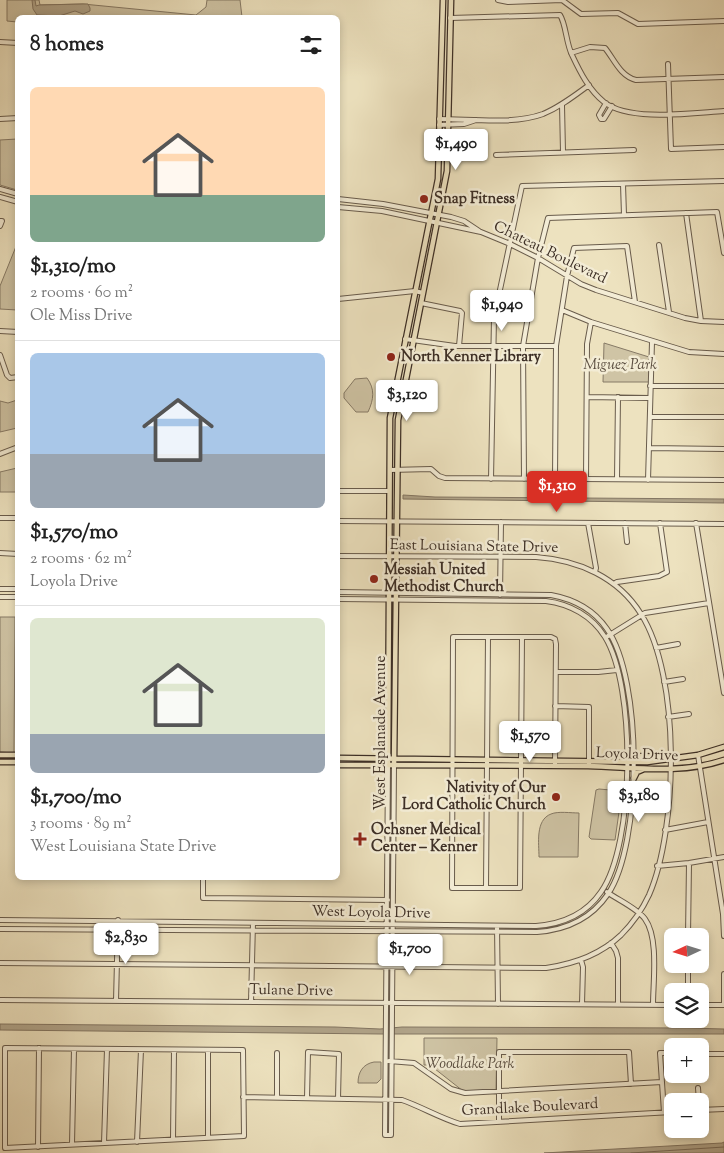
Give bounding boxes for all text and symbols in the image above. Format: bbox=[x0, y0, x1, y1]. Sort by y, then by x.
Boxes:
text: 8 homes bbox=[30, 30, 104, 60]
icon: filters bbox=[297, 31, 325, 59]
icon: home bbox=[133, 120, 223, 210]
pin: $1,490 bbox=[415, 128, 497, 171]
text: $1,490 bbox=[435, 133, 477, 156]
place label: Snap Fitness bbox=[434, 189, 515, 210]
marker: Snap Fitness bbox=[418, 193, 430, 205]
street label: Chateau Boulevard bbox=[490, 216, 611, 290]
text: $1,310/mo bbox=[30, 252, 116, 282]
text: 2 rooms · 60 m² bbox=[30, 282, 133, 305]
pin: $1,940 bbox=[461, 290, 543, 332]
text: $1,940 bbox=[481, 294, 523, 317]
text: Ole Miss Drive bbox=[30, 305, 133, 328]
place label: North Kenner Library bbox=[401, 347, 542, 368]
marker: North Kenner Library bbox=[385, 351, 397, 363]
park label: Miguez Park bbox=[583, 355, 657, 376]
pin: $3,120 bbox=[366, 380, 448, 422]
text: $3,120 bbox=[387, 384, 427, 407]
icon: home bbox=[133, 385, 223, 475]
pin: $1,310 bbox=[516, 470, 598, 513]
text: $1,310 bbox=[538, 475, 576, 498]
text: $1,570/mo bbox=[30, 518, 118, 548]
street label: East Louisiana State Drive bbox=[390, 535, 558, 559]
text: 2 rooms · 62 m² bbox=[30, 548, 132, 571]
place label: Messiah United Methodist Church bbox=[384, 560, 504, 598]
text: Loyola Drive bbox=[30, 571, 118, 594]
marker: Messiah United Methodist Church bbox=[368, 573, 380, 585]
icon: home bbox=[133, 650, 223, 740]
street label: West Esplanade Avenue bbox=[371, 656, 392, 810]
pin: $1,570 bbox=[489, 720, 571, 763]
text: $1,570 bbox=[510, 725, 550, 748]
street label: Loyola Drive bbox=[595, 743, 679, 767]
place label: Nativity of Our Lord Catholic Church bbox=[402, 778, 546, 816]
pin: $3,180 bbox=[598, 780, 680, 823]
text: $1,700/mo bbox=[30, 783, 121, 813]
text: $3,180 bbox=[619, 785, 659, 808]
marker: Nativity of Our Lord Catholic Church bbox=[550, 791, 562, 803]
text: 3 rooms · 89 m² bbox=[30, 813, 132, 836]
place label: Ochsner Medical Center – Kenner bbox=[371, 820, 482, 858]
marker: Ochsner Medical Center – Kenner bbox=[353, 832, 367, 846]
text: West Louisiana State Drive bbox=[30, 836, 217, 859]
street label: West Loyola Drive bbox=[311, 901, 431, 925]
pin: $2,830 bbox=[85, 922, 167, 965]
text: $2,830 bbox=[105, 927, 147, 950]
north arrow bbox=[664, 928, 709, 972]
map controls bbox=[664, 928, 709, 1138]
pin: $1,700 bbox=[369, 934, 451, 976]
text: $1,700 bbox=[389, 938, 431, 961]
street label: Tulane Drive bbox=[249, 980, 333, 1002]
button: layers bbox=[664, 983, 709, 1028]
button: + bbox=[664, 1038, 709, 1083]
park label: Woodlake Park bbox=[426, 1054, 514, 1075]
button: − bbox=[664, 1093, 709, 1138]
street label: Grandlake Boulevard bbox=[461, 1094, 599, 1122]

